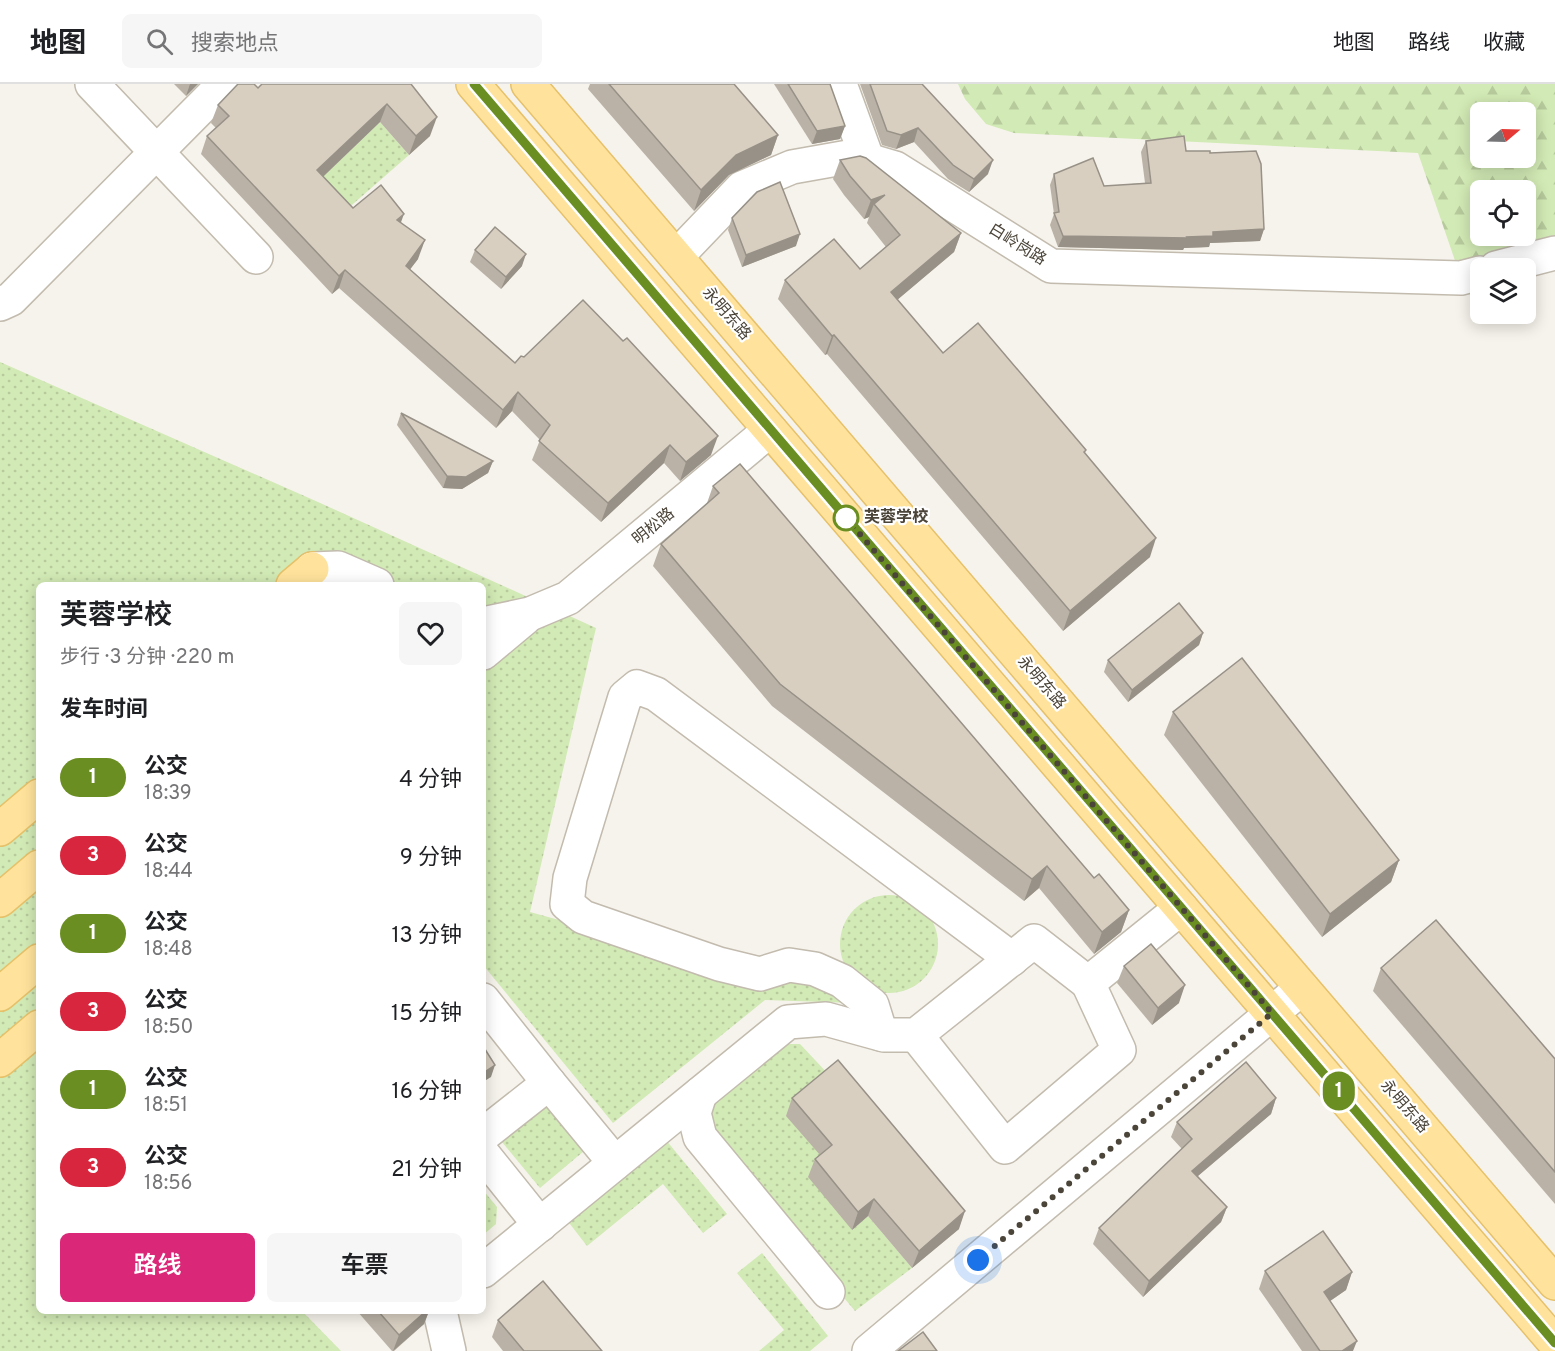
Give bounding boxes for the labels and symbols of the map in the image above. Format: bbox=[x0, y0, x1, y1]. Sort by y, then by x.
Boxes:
north arrow bbox=[1470, 102, 1536, 168]
street label: 白岭岗路 bbox=[985, 220, 1049, 270]
street label: 永明东路 bbox=[697, 283, 755, 345]
street label: 明松路 bbox=[629, 504, 679, 550]
marker: 芙蓉学校 bbox=[833, 505, 859, 531]
place label: 芙蓉学校 bbox=[864, 507, 929, 528]
street label: 永明东路 bbox=[1012, 652, 1070, 714]
line badge: 1 bbox=[1320, 1072, 1358, 1110]
street label: 永明东路 bbox=[1375, 1076, 1433, 1138]
your location bbox=[963, 1245, 993, 1275]

